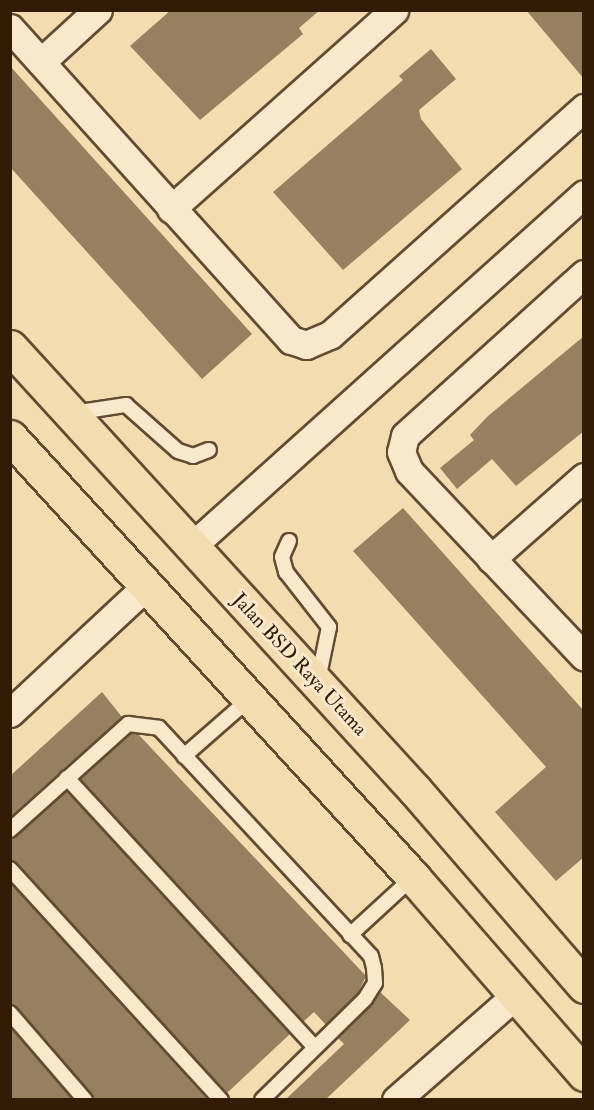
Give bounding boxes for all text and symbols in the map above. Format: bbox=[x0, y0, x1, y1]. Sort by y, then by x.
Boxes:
street label: Jalan BSD Raya Utama bbox=[228, 588, 372, 740]

